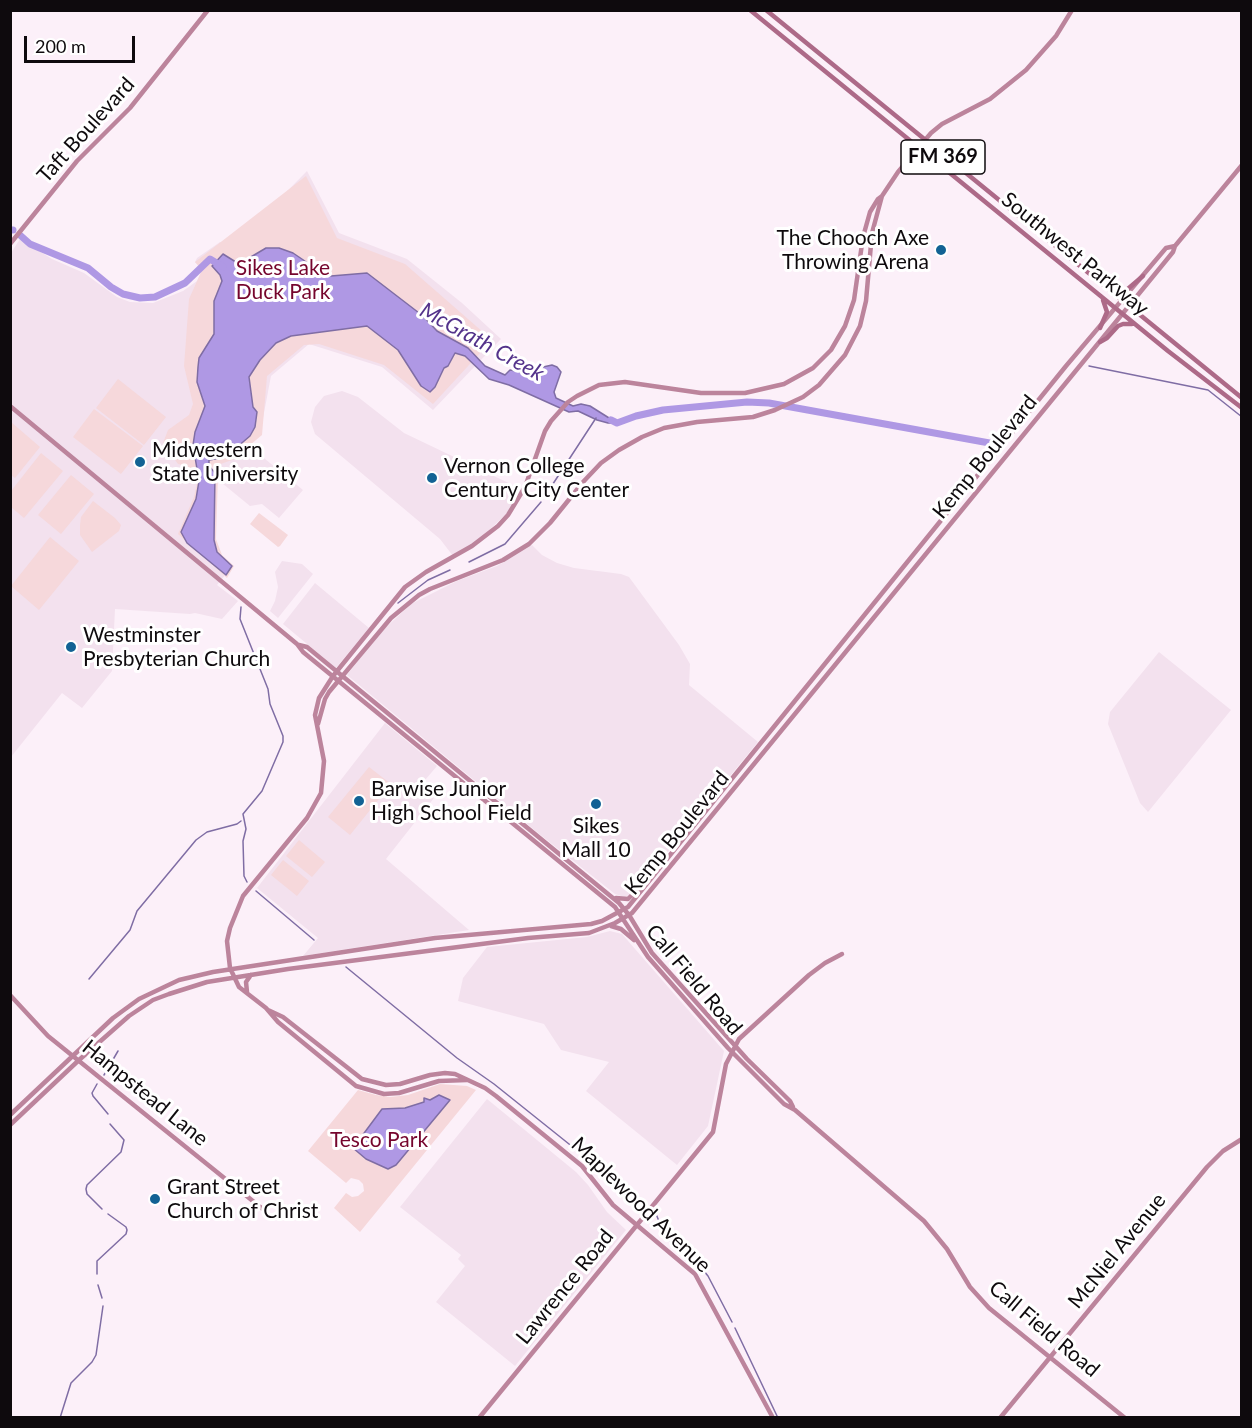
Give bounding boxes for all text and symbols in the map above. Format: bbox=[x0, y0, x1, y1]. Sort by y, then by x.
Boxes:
scale bar bbox=[27, 24, 138, 62]
text: 200 m bbox=[35, 35, 86, 57]
street label: Taft Boulevard bbox=[32, 72, 140, 188]
road number: FM 369 bbox=[901, 140, 985, 174]
street label: Southwest Parkway bbox=[996, 187, 1154, 321]
place label: The Chooch Axe Throwing Arena bbox=[777, 225, 929, 275]
marker: The Chooch Axe Throwing Arena bbox=[934, 243, 948, 257]
park label: Sikes Lake Duck Park bbox=[236, 255, 330, 305]
water label: McGrath Creek bbox=[415, 297, 549, 387]
street label: Kemp Boulevard bbox=[928, 390, 1042, 524]
place label: Midwestern State University bbox=[152, 437, 298, 487]
place label: Vernon College Century City Center bbox=[444, 453, 629, 503]
marker: Midwestern State University bbox=[133, 455, 147, 469]
marker: Vernon College Century City Center bbox=[425, 471, 439, 485]
place label: Westminster Presbyterian Church bbox=[83, 622, 270, 672]
marker: Westminster Presbyterian Church bbox=[64, 640, 78, 654]
street label: Kemp Boulevard bbox=[620, 766, 734, 900]
place label: Barwise Junior High School Field bbox=[371, 776, 532, 826]
marker: Barwise Junior High School Field bbox=[352, 794, 366, 808]
marker: Sikes Mall 10 bbox=[589, 797, 603, 811]
place label: Sikes Mall 10 bbox=[561, 813, 631, 863]
street label: Call Field Road bbox=[641, 920, 747, 1040]
street label: Hampstead Lane bbox=[77, 1035, 213, 1151]
park label: Tesco Park bbox=[330, 1127, 428, 1153]
street label: Maplewood Avenue bbox=[566, 1132, 716, 1278]
place label: Grant Street Church of Christ bbox=[167, 1174, 318, 1224]
street label: McNiel Avenue bbox=[1063, 1188, 1171, 1314]
marker: Grant Street Church of Christ bbox=[148, 1192, 162, 1206]
street label: Lawrence Road bbox=[511, 1224, 619, 1350]
street label: Call Field Road bbox=[984, 1276, 1104, 1382]

